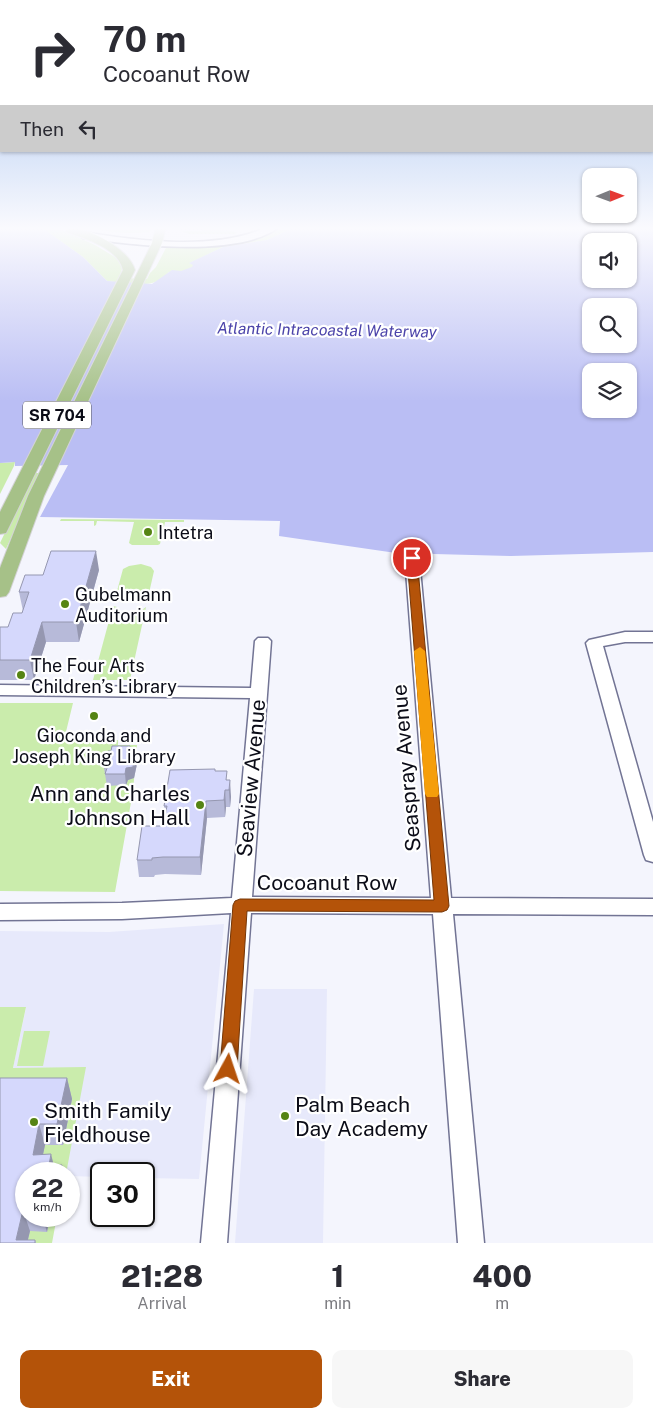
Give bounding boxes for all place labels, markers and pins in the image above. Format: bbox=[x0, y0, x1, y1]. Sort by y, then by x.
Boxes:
place label: Intetra bbox=[158, 522, 213, 543]
marker: Intetra bbox=[142, 526, 154, 538]
pin bbox=[391, 537, 433, 579]
place label: Gubelmann Auditorium bbox=[75, 584, 171, 626]
marker: Gubelmann Auditorium bbox=[59, 598, 71, 610]
place label: The Four Arts Children’s Library bbox=[31, 655, 177, 697]
marker: The Four Arts Children’s Library bbox=[15, 669, 27, 681]
marker: Gioconda and Joseph King Library bbox=[88, 710, 100, 722]
place label: Gioconda and Joseph King Library bbox=[12, 725, 176, 767]
place label: Ann and Charles Johnson Hall bbox=[30, 781, 190, 830]
marker: Ann and Charles Johnson Hall bbox=[194, 799, 206, 811]
place label: Palm Beach Day Academy bbox=[295, 1092, 428, 1141]
place label: Smith Family Fieldhouse bbox=[44, 1098, 171, 1147]
marker: Palm Beach Day Academy bbox=[279, 1110, 291, 1122]
marker: Smith Family Fieldhouse bbox=[28, 1116, 40, 1128]

